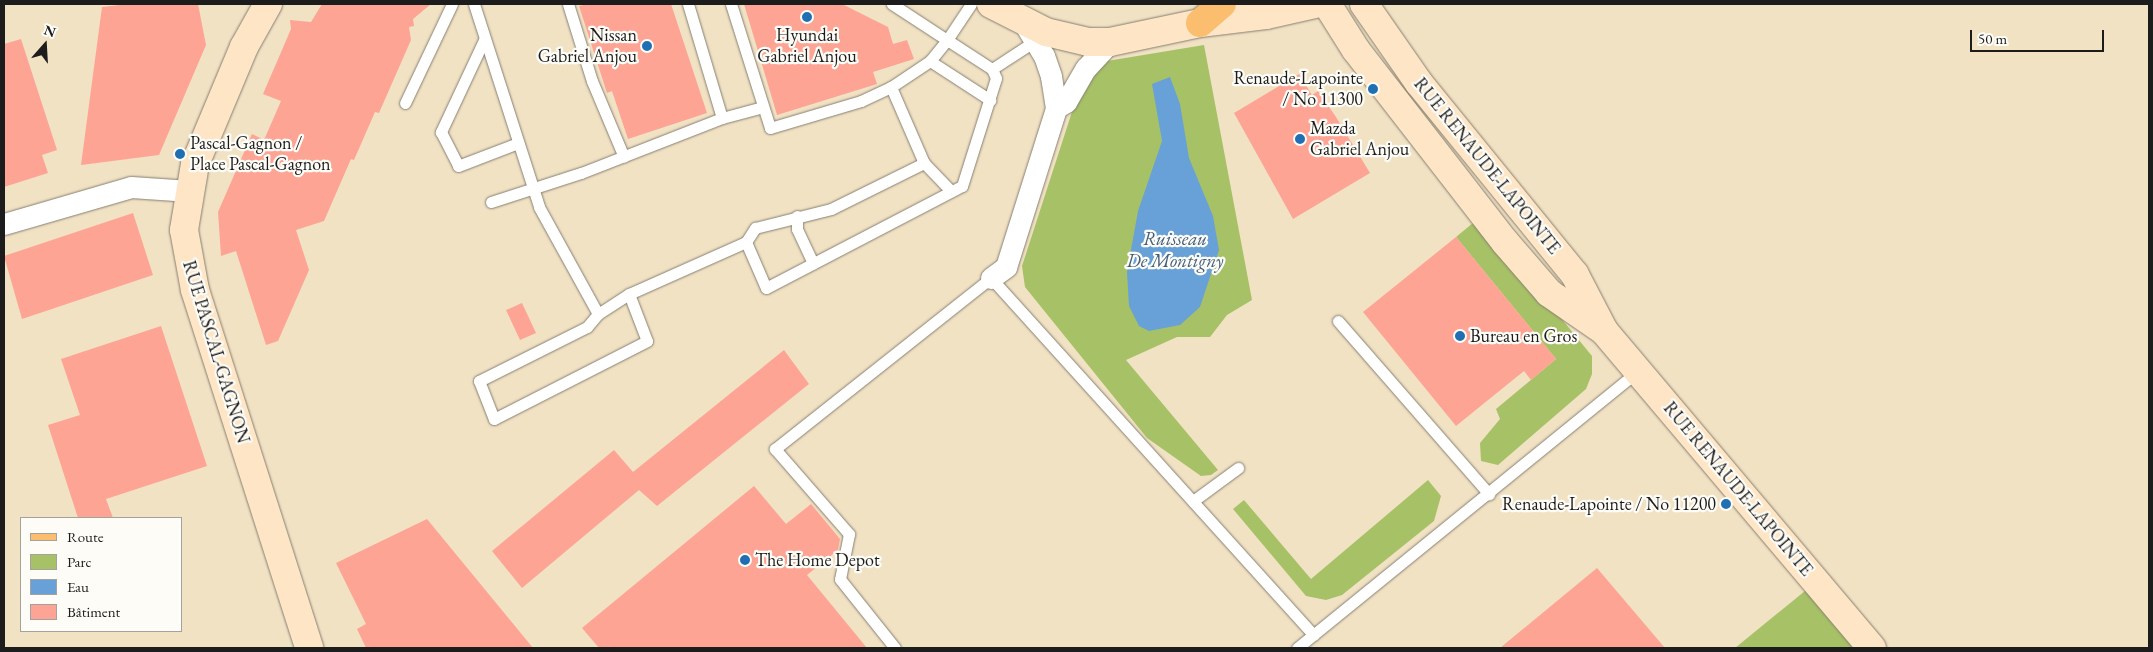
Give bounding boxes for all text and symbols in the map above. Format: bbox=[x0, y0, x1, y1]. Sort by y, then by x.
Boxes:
marker: Hyundai Gabriel Anjou bbox=[801, 11, 813, 23]
north arrow bbox=[20, 20, 70, 70]
text: N bbox=[42, 20, 58, 41]
scale bar bbox=[1973, 20, 2107, 52]
place label: Nissan Gabriel Anjou bbox=[538, 25, 637, 68]
place label: Hyundai Gabriel Anjou bbox=[757, 25, 857, 68]
text: 50 m bbox=[1978, 29, 2007, 48]
marker: Nissan Gabriel Anjou bbox=[641, 40, 653, 52]
place label: Renaude-Lapointe / No 11300 bbox=[1233, 68, 1363, 110]
street label: RUE RENAUDE-LAPOINTE bbox=[1409, 73, 1565, 259]
marker: Renaude-Lapointe / No 11300 bbox=[1367, 83, 1379, 95]
place label: Mazda Gabriel Anjou bbox=[1310, 118, 1409, 160]
place label: Pascal-Gagnon / Place Pascal-Gagnon bbox=[190, 133, 331, 176]
marker: Mazda Gabriel Anjou bbox=[1294, 133, 1306, 145]
marker: Pascal-Gagnon / Place Pascal-Gagnon bbox=[174, 148, 186, 160]
water label: Ruisseau De Montigny bbox=[1127, 228, 1223, 272]
street label: RUE PASCAL-GAGNON bbox=[178, 258, 254, 446]
place label: Bureau en Gros bbox=[1470, 325, 1577, 347]
marker: Bureau en Gros bbox=[1454, 330, 1466, 342]
street label: RUE RENAUDE-LAPOINTE bbox=[1659, 398, 1817, 580]
place label: Renaude-Lapointe / No 11200 bbox=[1502, 493, 1716, 515]
marker: Renaude-Lapointe / No 11200 bbox=[1720, 498, 1732, 510]
legend bbox=[20, 517, 182, 632]
text: Route bbox=[67, 527, 104, 546]
place label: The Home Depot bbox=[755, 549, 880, 571]
text: Parc bbox=[67, 552, 92, 571]
marker: The Home Depot bbox=[739, 554, 751, 566]
text: Eau bbox=[67, 577, 89, 596]
text: Bâtiment bbox=[67, 602, 120, 621]

